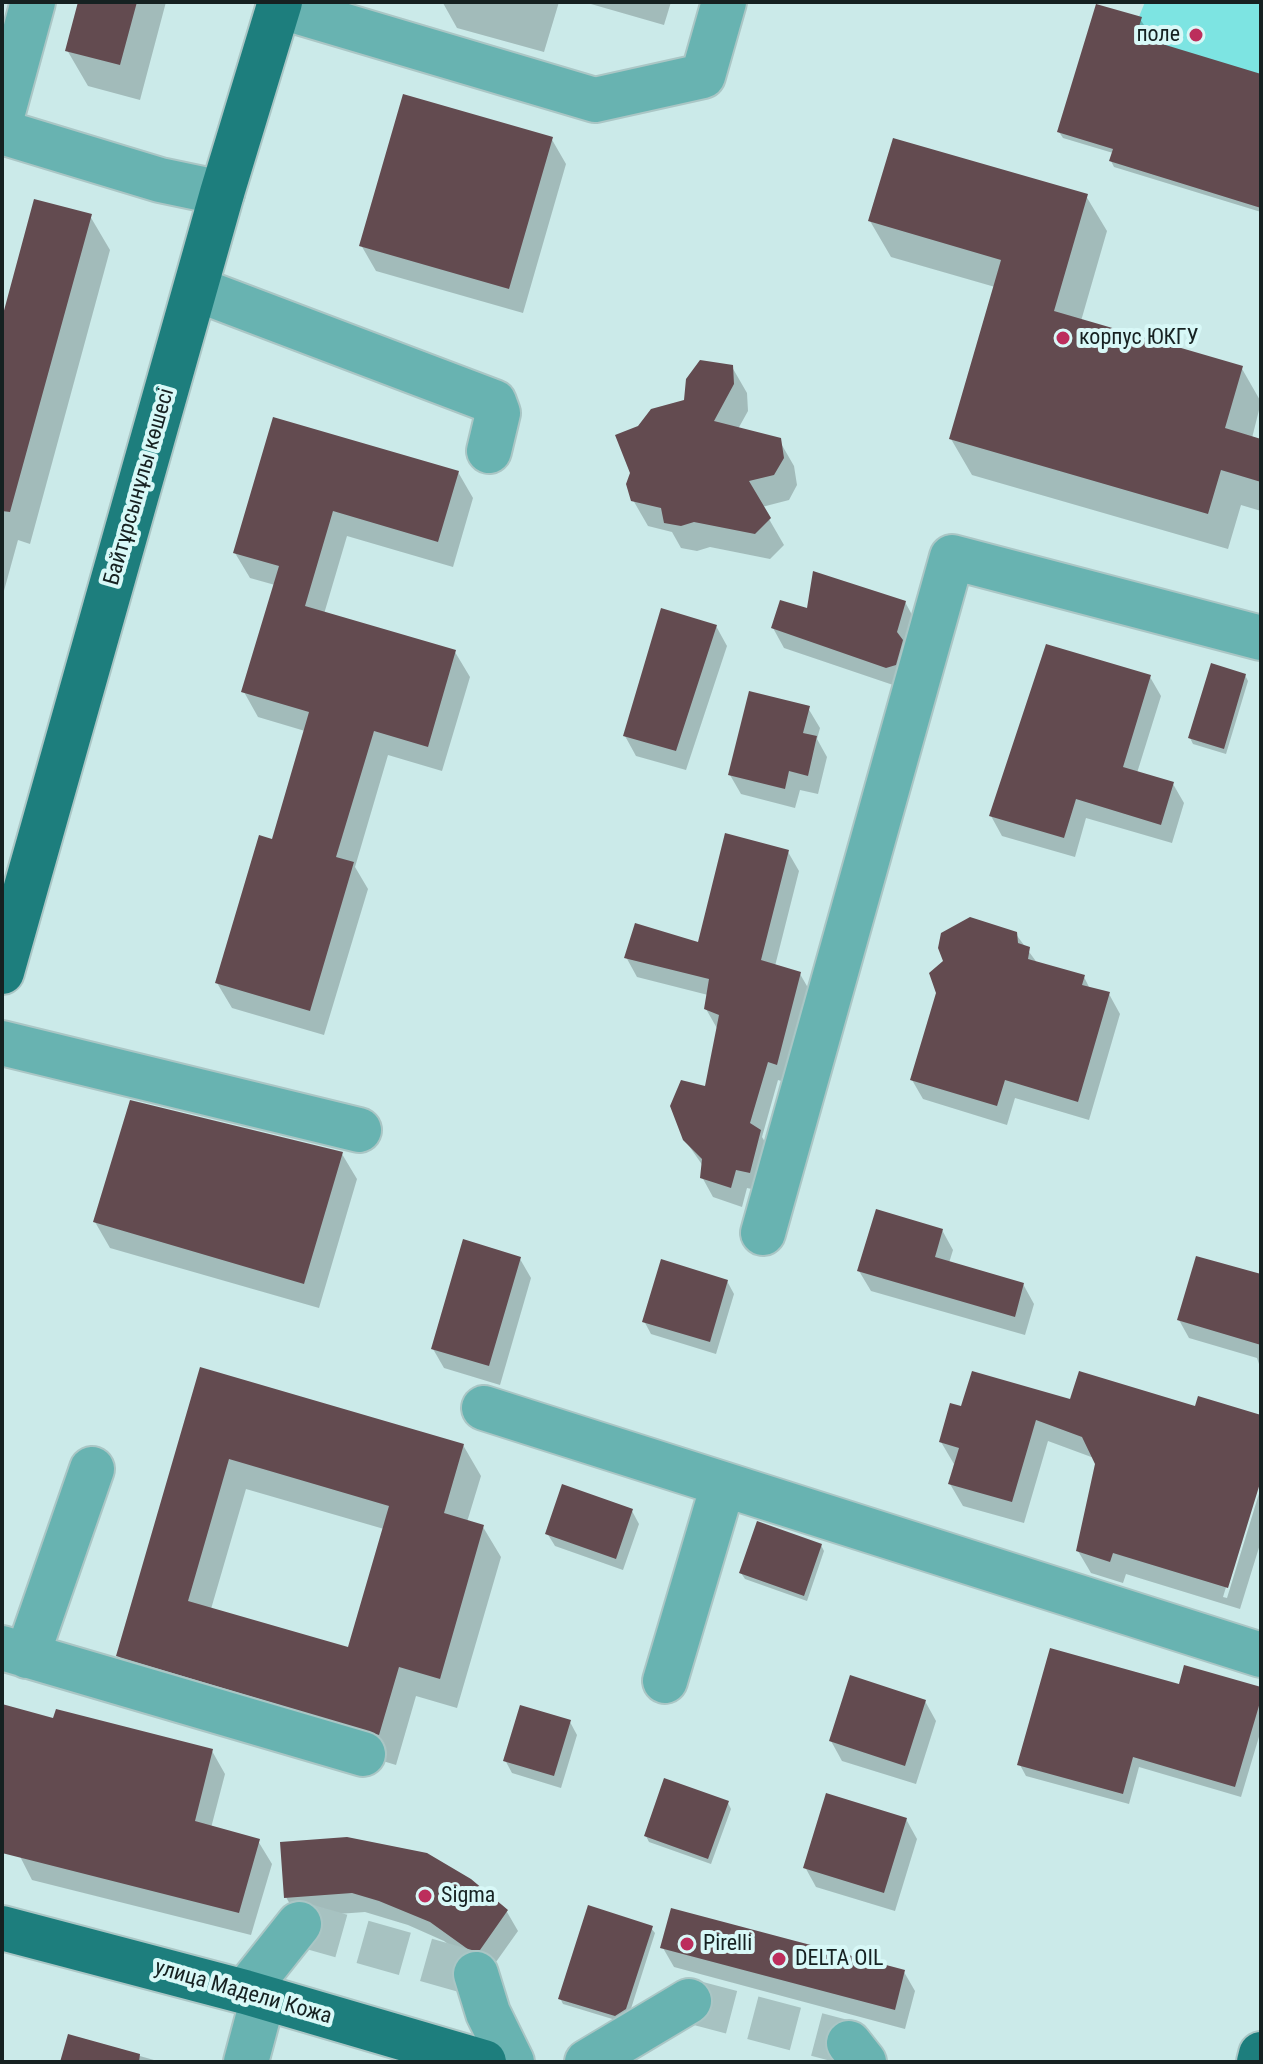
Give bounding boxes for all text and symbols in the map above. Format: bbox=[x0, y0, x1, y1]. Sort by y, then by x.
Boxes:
place label: поле bbox=[1136, 22, 1180, 48]
marker: поле bbox=[1187, 26, 1205, 44]
place label: корпус ЮКГУ bbox=[1079, 325, 1199, 351]
marker: корпус ЮКГУ bbox=[1054, 329, 1072, 347]
street label: Байтұрсынұлы көшесі bbox=[99, 386, 181, 588]
place label: Sigma bbox=[441, 1883, 495, 1909]
marker: Sigma bbox=[416, 1887, 434, 1905]
place label: Pirelli bbox=[703, 1931, 752, 1957]
marker: Pirelli bbox=[678, 1935, 696, 1953]
place label: DELTA OIL bbox=[795, 1946, 884, 1972]
marker: DELTA OIL bbox=[770, 1950, 788, 1968]
street label: улица Мадели Кожа bbox=[151, 1955, 335, 2031]

